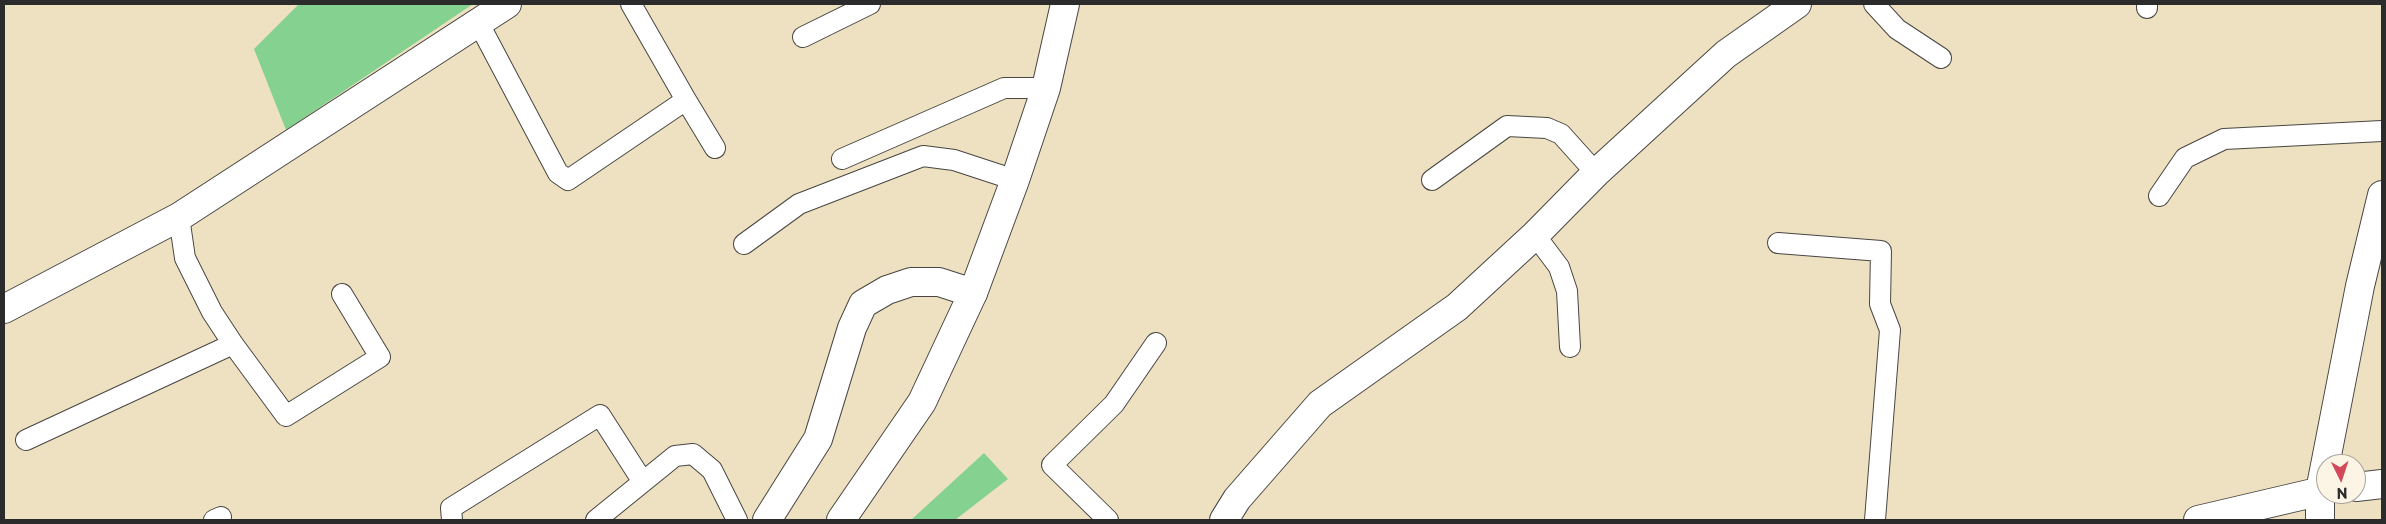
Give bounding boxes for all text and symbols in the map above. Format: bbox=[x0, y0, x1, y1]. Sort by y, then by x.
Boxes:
north arrow bbox=[2316, 454, 2366, 504]
text: N bbox=[2336, 483, 2348, 504]

